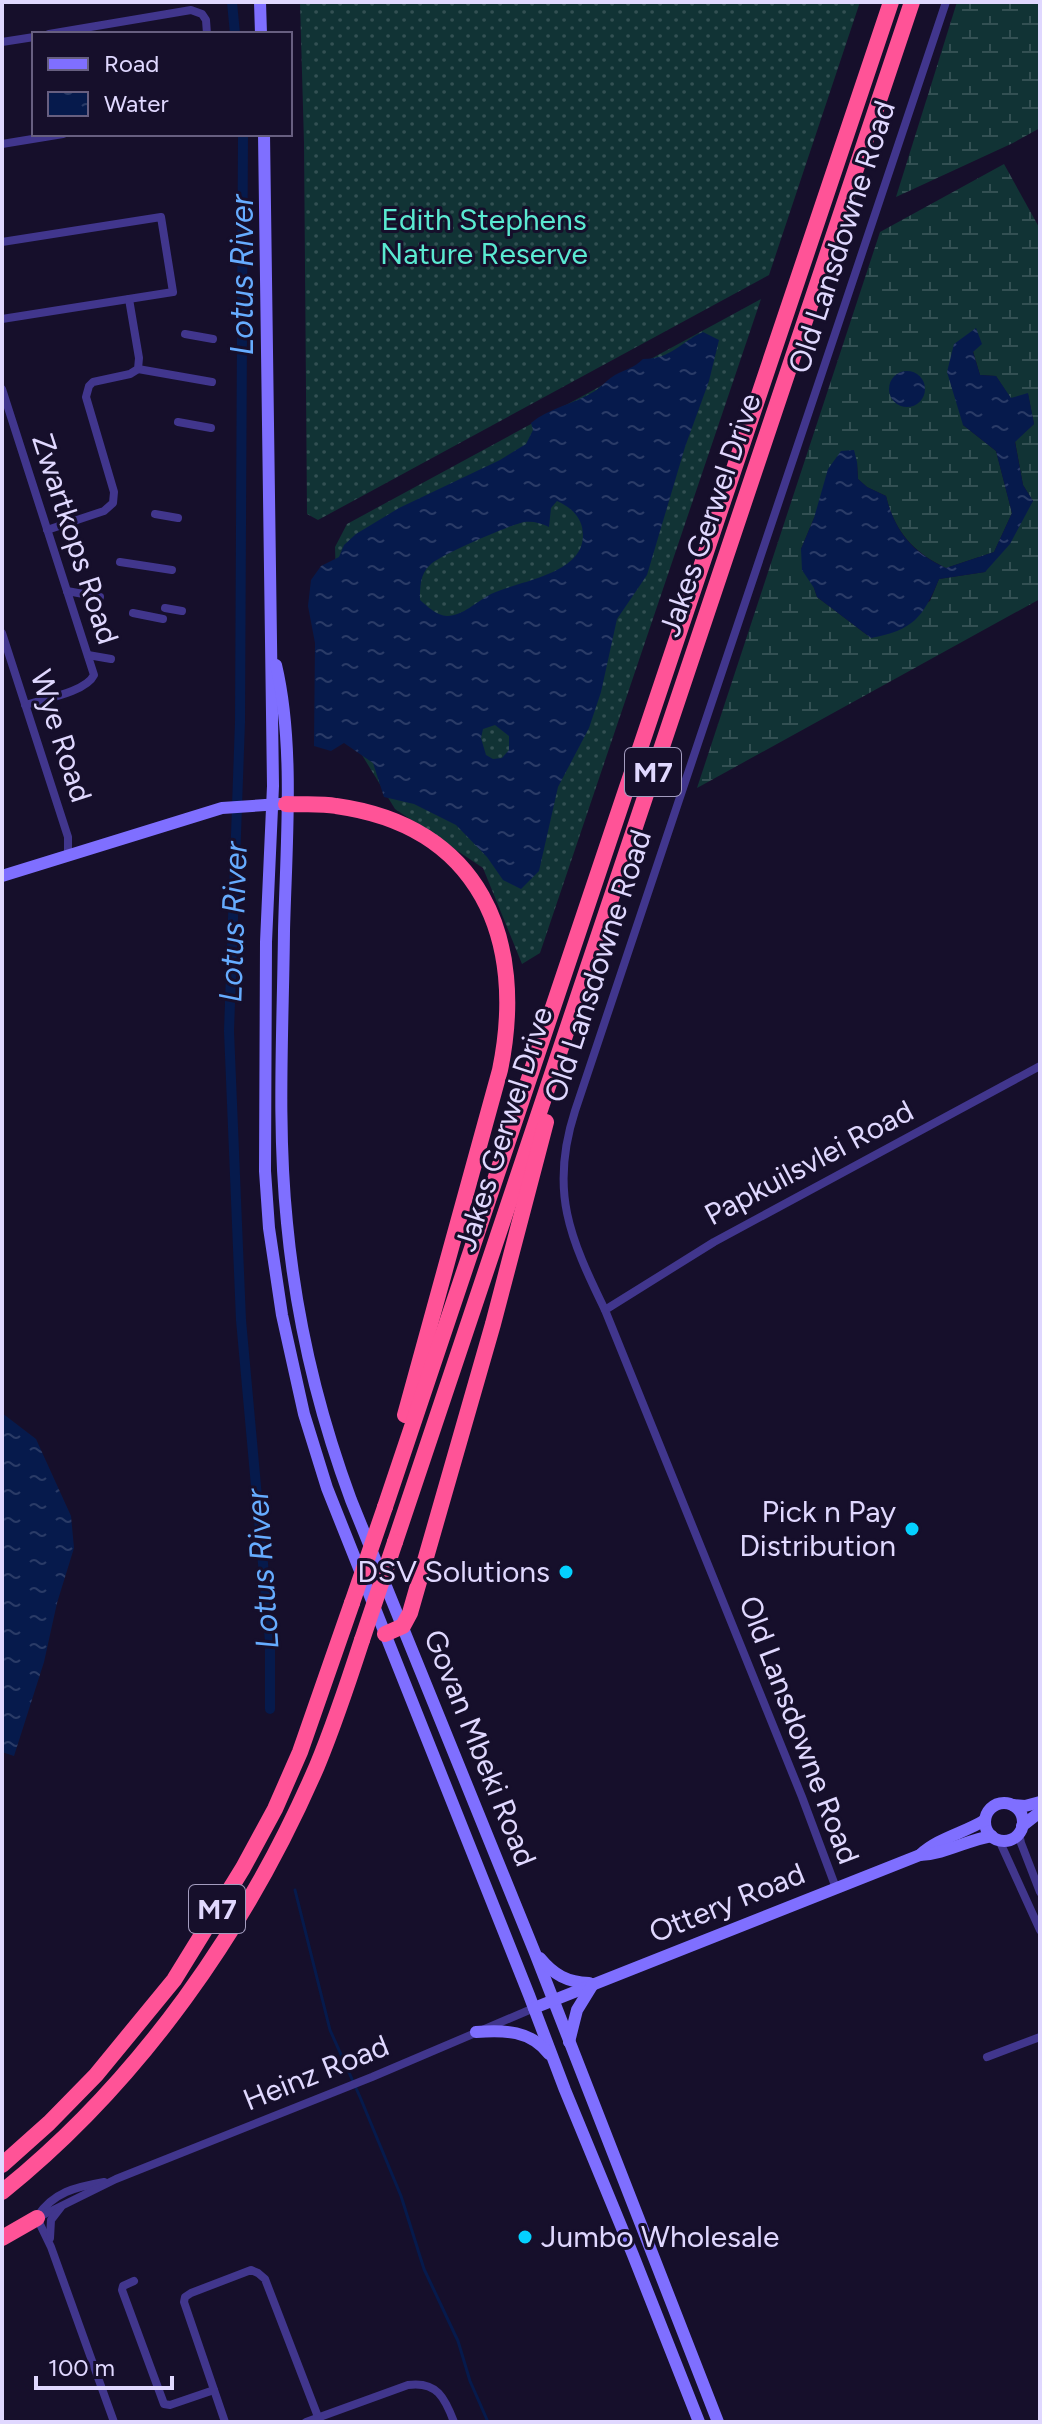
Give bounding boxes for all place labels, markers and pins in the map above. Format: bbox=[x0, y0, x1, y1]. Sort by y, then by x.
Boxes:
place label: Pick n Pay Distribution bbox=[739, 1493, 896, 1564]
marker: Pick n Pay Distribution bbox=[903, 1520, 921, 1538]
place label: DSV Solutions bbox=[357, 1553, 550, 1590]
marker: DSV Solutions bbox=[557, 1563, 575, 1581]
place label: Jumbo Wholesale bbox=[541, 2218, 779, 2255]
marker: Jumbo Wholesale bbox=[516, 2228, 534, 2246]

